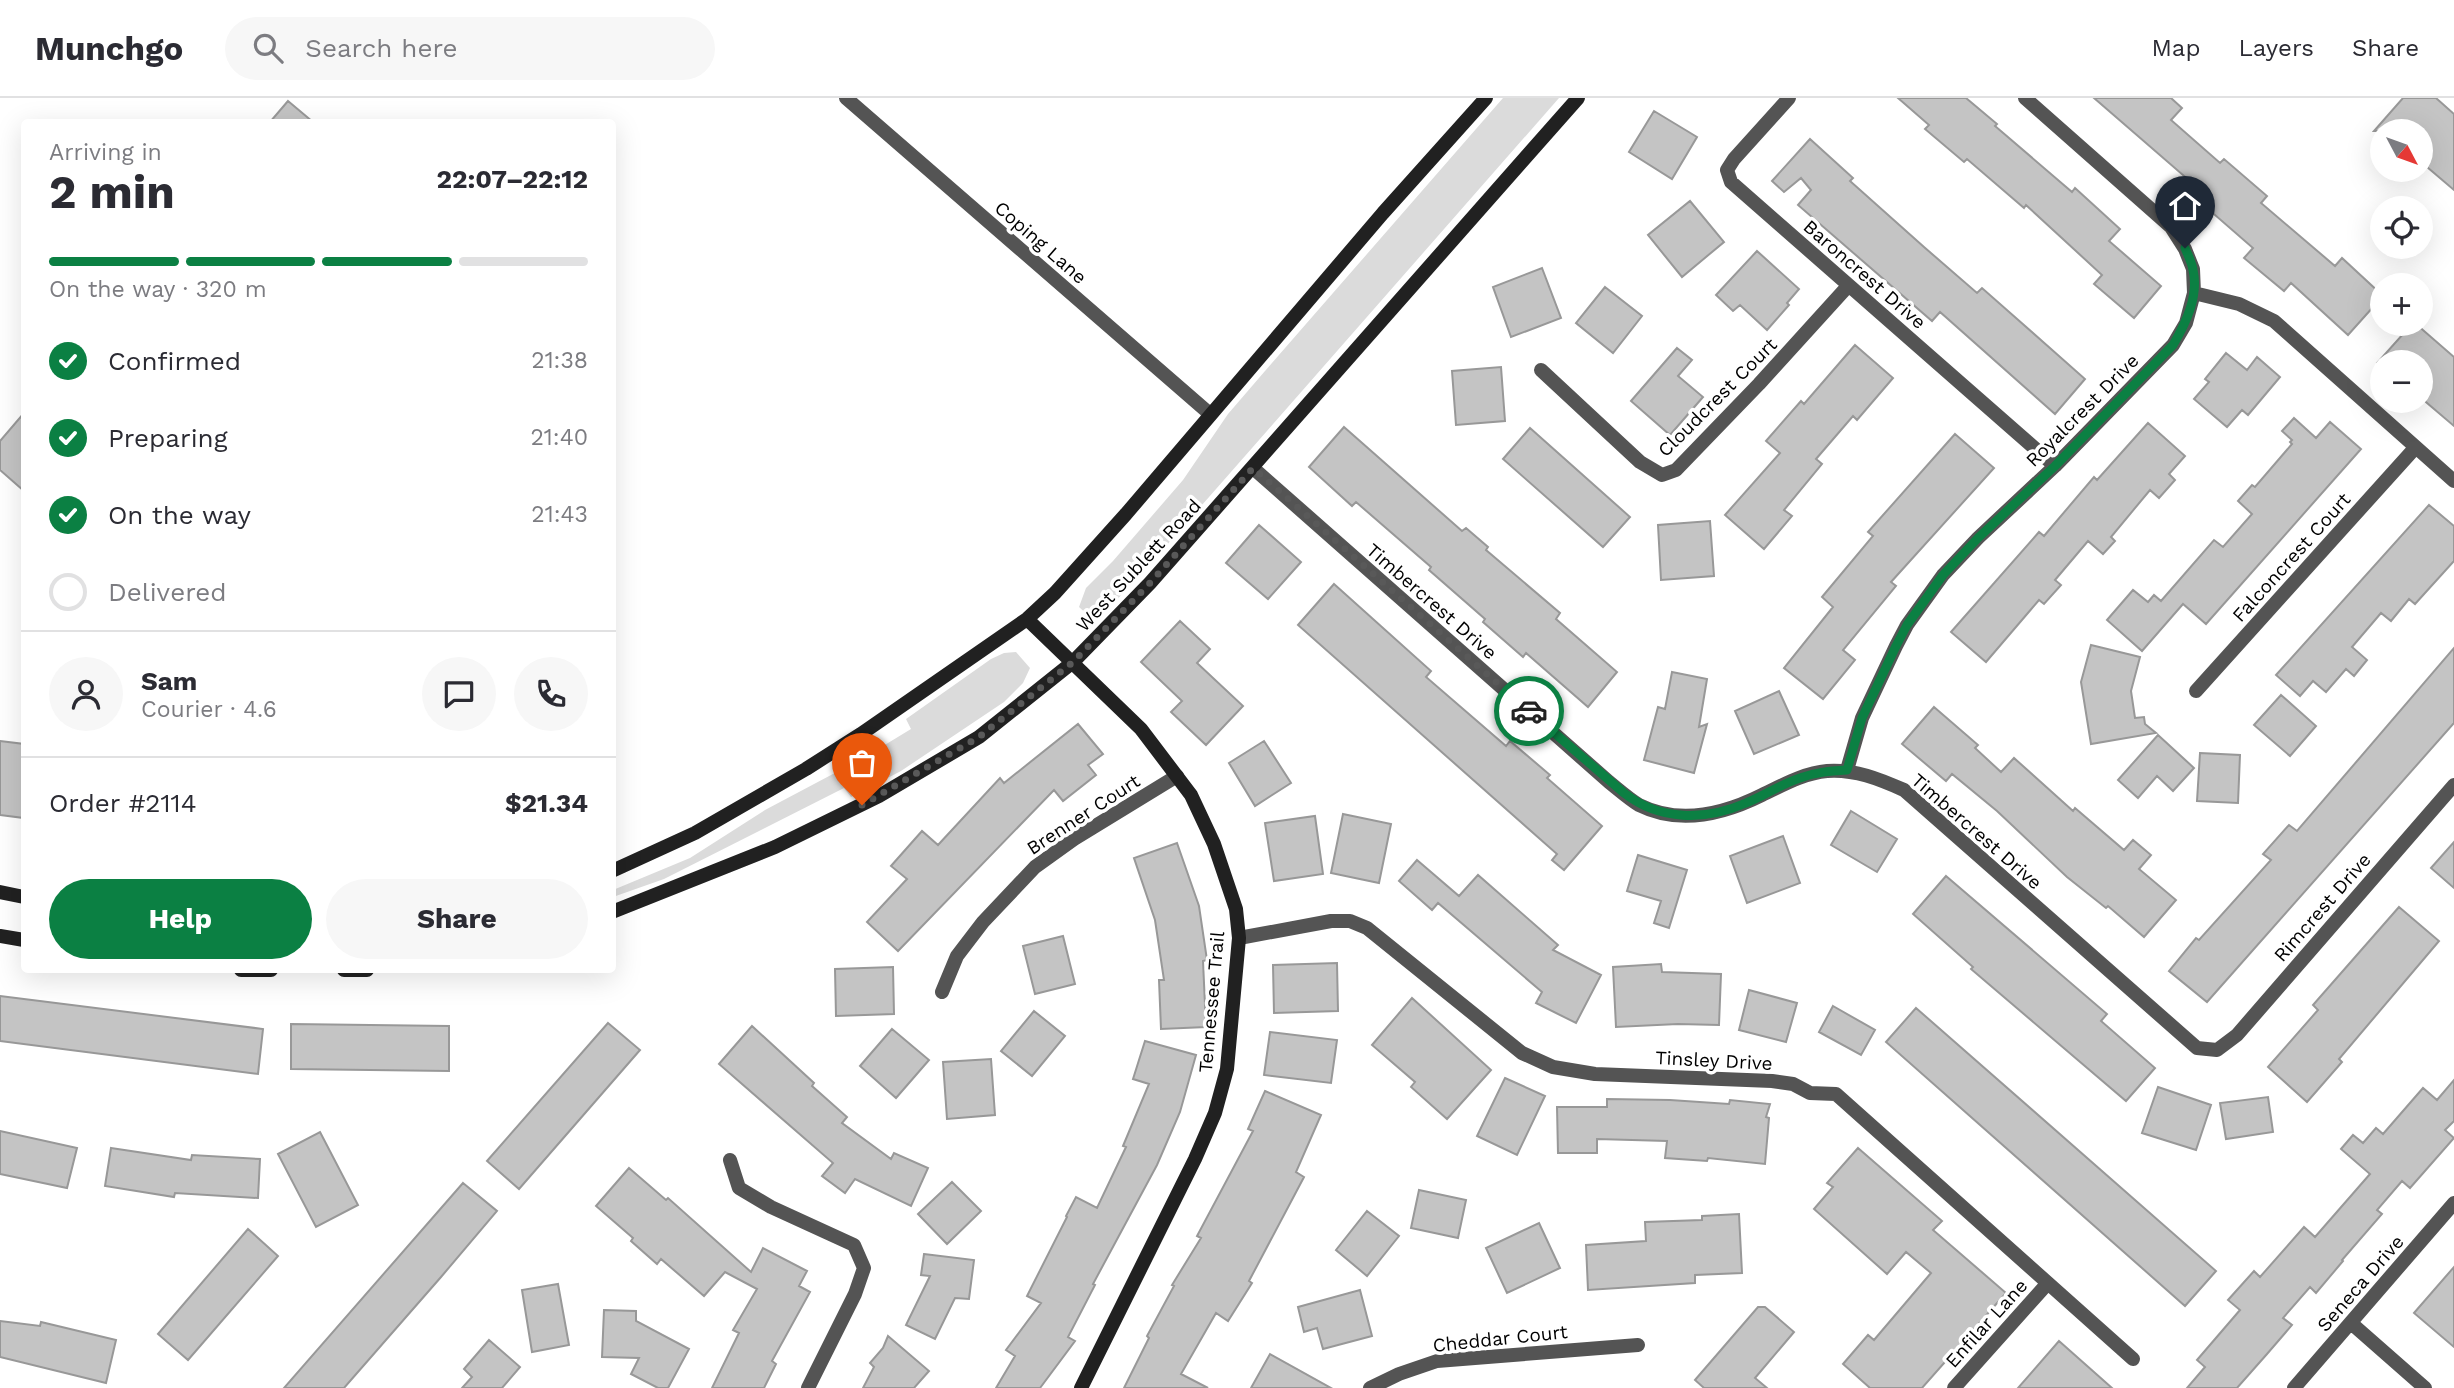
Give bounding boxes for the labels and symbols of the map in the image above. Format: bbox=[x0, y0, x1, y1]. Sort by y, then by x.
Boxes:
north arrow bbox=[2370, 119, 2432, 182]
pin bbox=[2155, 176, 2215, 248]
street label: Coping Lane bbox=[990, 196, 1091, 289]
street label: Baroncrest Drive bbox=[1799, 215, 1931, 334]
street label: Cloudcrest Court bbox=[1653, 333, 1782, 462]
street label: Royalcrest Drive bbox=[2021, 349, 2144, 472]
street label: Falconcrest Court bbox=[2227, 488, 2355, 627]
street label: West Sublett Road bbox=[1071, 494, 1206, 636]
street label: Timbercrest Drive bbox=[1362, 538, 1502, 664]
courier bbox=[1494, 676, 1564, 746]
pin bbox=[832, 733, 892, 805]
street label: Timbercrest Drive bbox=[1907, 768, 2047, 894]
street label: Brenner Court bbox=[1022, 769, 1144, 860]
street label: Rimcrest Drive bbox=[2269, 848, 2376, 966]
street label: Tennessee Trail bbox=[1194, 930, 1229, 1074]
street label: Tinsley Drive bbox=[1655, 1046, 1773, 1075]
street label: Seneca Drive bbox=[2312, 1230, 2409, 1336]
street label: Enfilar Lane bbox=[1941, 1274, 2032, 1372]
street label: Cheddar Court bbox=[1432, 1320, 1569, 1357]

